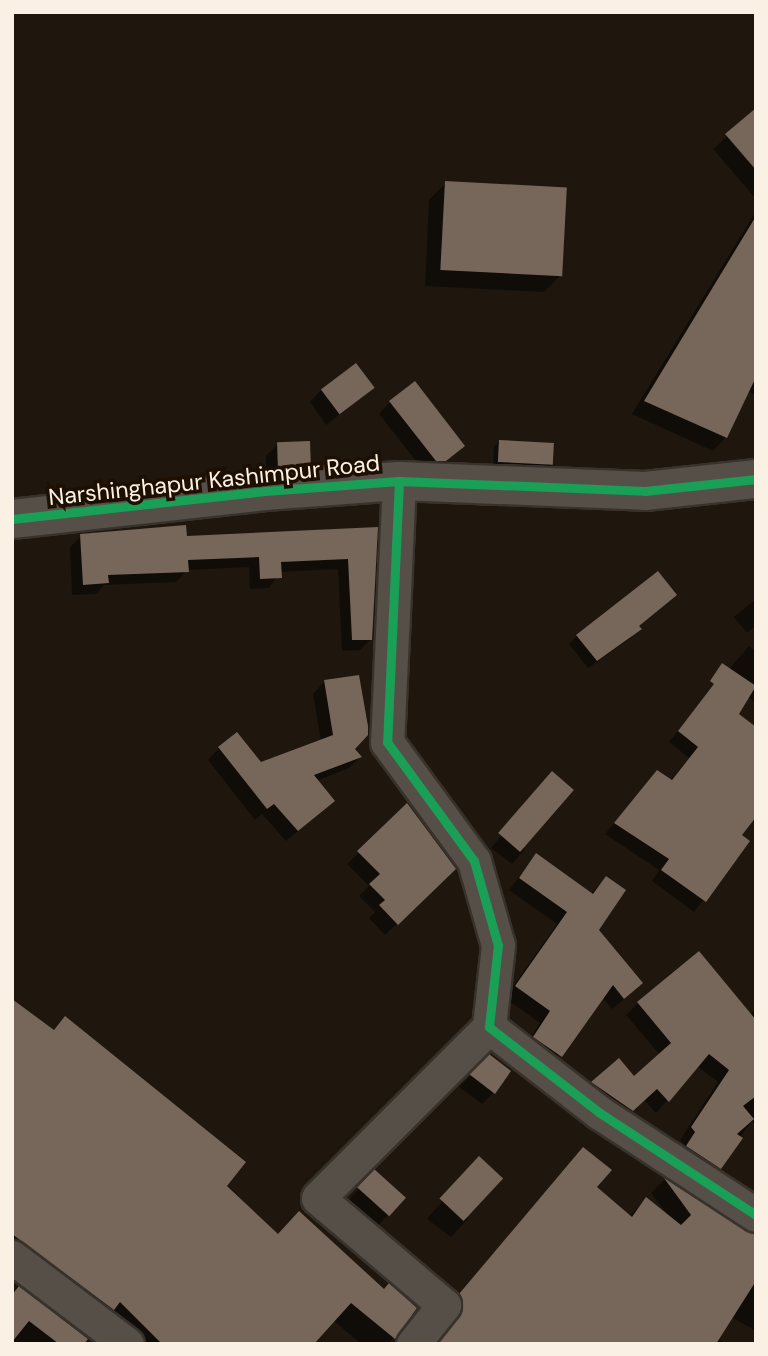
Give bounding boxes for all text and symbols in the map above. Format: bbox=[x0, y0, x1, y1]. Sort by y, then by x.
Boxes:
street label: Narshinghapur Kashimpur Road bbox=[47, 449, 381, 511]

